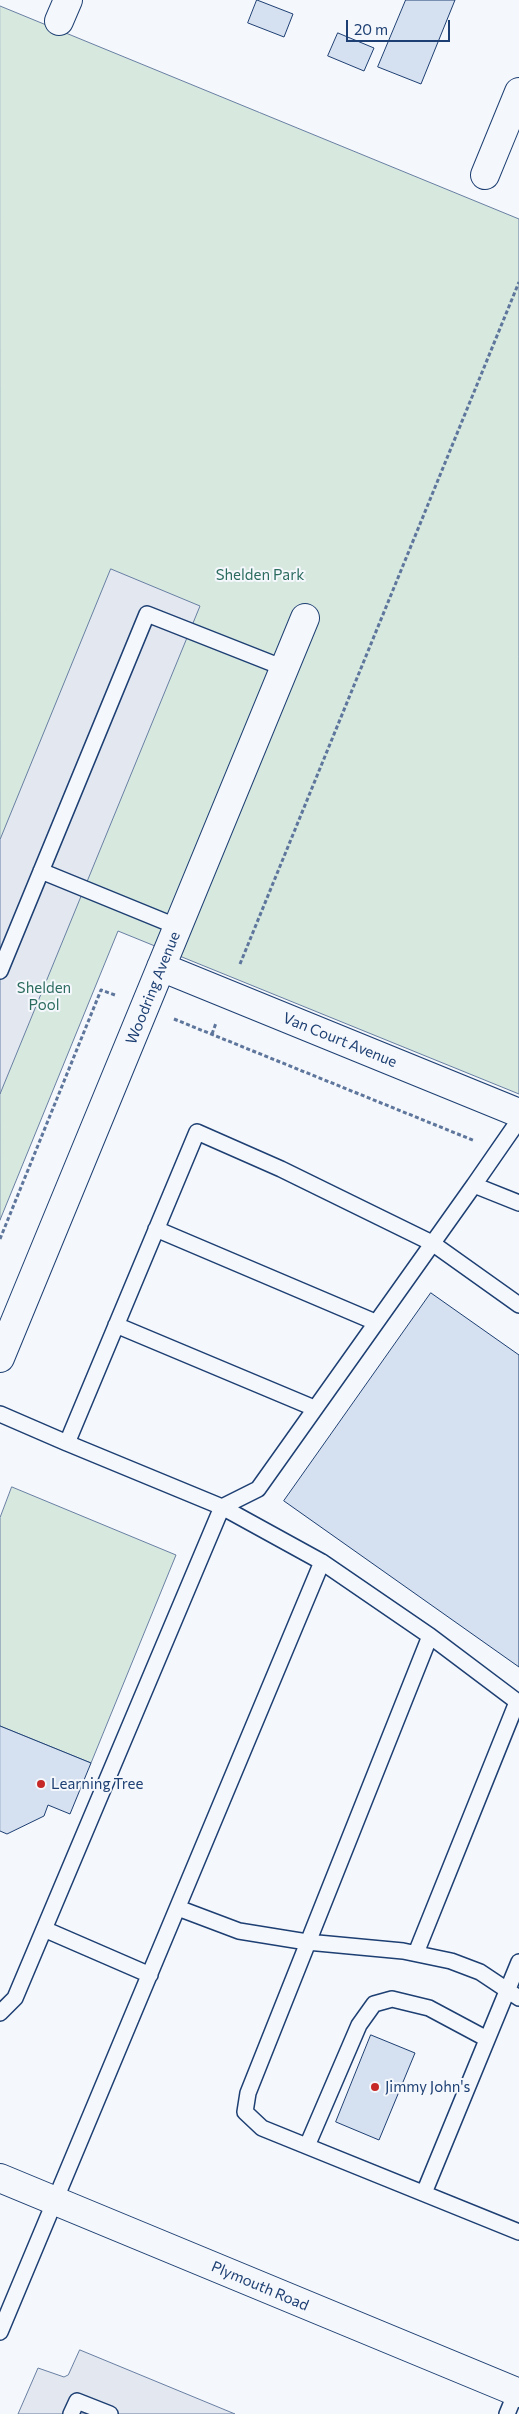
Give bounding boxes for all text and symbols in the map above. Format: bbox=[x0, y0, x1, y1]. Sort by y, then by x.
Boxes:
scale bar bbox=[349, 10, 453, 42]
text: 20 m bbox=[354, 20, 388, 38]
park label: Shelden Park bbox=[216, 566, 304, 584]
street label: Woodring Avenue bbox=[122, 929, 184, 1047]
park label: Shelden Pool bbox=[17, 979, 71, 1014]
street label: Van Court Avenue bbox=[280, 1009, 400, 1071]
place label: Learning Tree bbox=[51, 1775, 143, 1793]
marker: Learning Tree bbox=[35, 1778, 47, 1790]
place label: Jimmy John's bbox=[385, 2078, 470, 2096]
marker: Jimmy John's bbox=[369, 2081, 381, 2093]
street label: Plymouth Road bbox=[209, 2257, 311, 2315]

